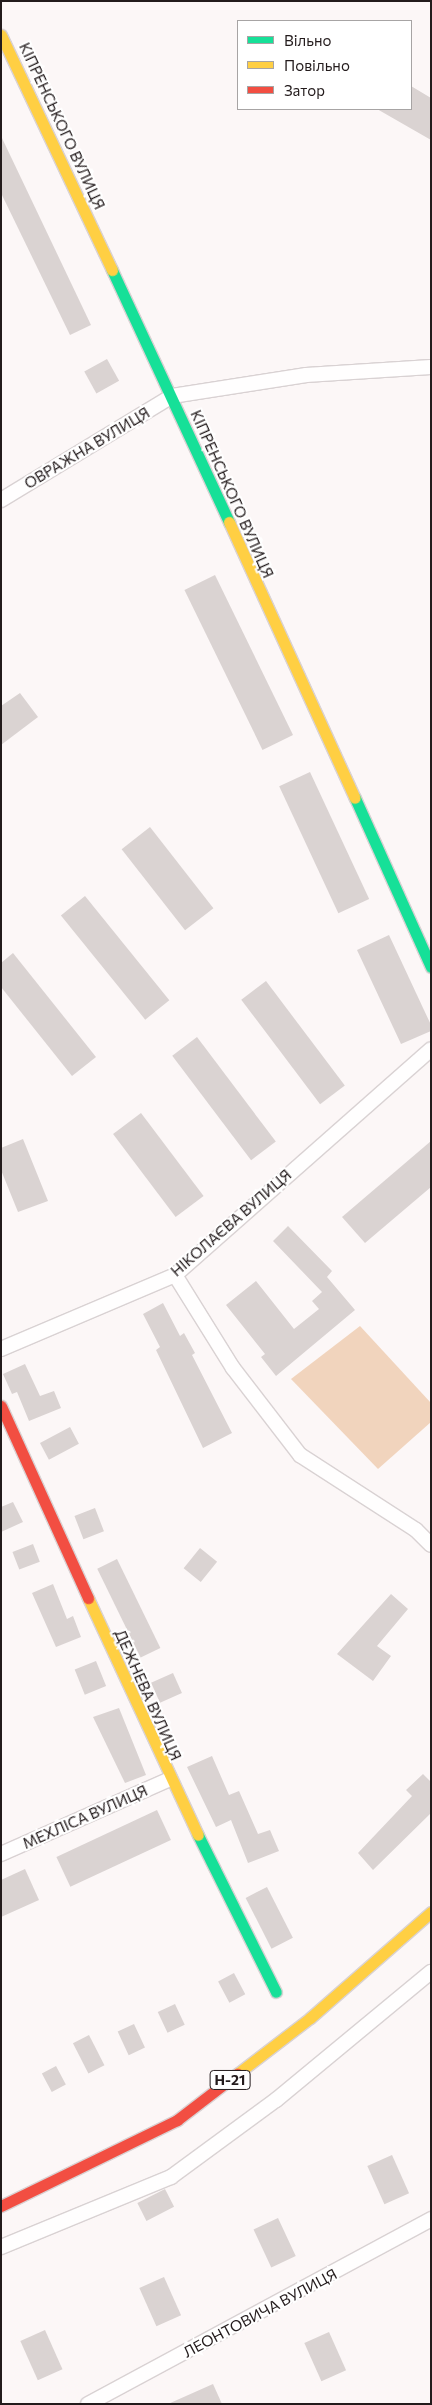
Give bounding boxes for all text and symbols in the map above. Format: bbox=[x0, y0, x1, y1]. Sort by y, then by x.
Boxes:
legend bbox=[237, 20, 412, 110]
text: Вільно bbox=[284, 31, 331, 49]
street label: КІПРЕНСЬКОГО ВУЛИЦЯ bbox=[15, 40, 109, 212]
text: Повільно bbox=[284, 56, 350, 74]
text: Затор bbox=[284, 81, 325, 99]
street label: ОВРАЖНА ВУЛИЦЯ bbox=[21, 403, 153, 493]
street label: КІПРЕНСЬКОГО ВУЛИЦЯ bbox=[187, 407, 277, 581]
street label: НІКОЛАЄВА ВУЛИЦЯ bbox=[167, 1166, 295, 1280]
street label: ДЕЖНЕВА ВУЛИЦЯ bbox=[111, 1627, 185, 1763]
street label: МЕХЛІСА ВУЛИЦЯ bbox=[20, 1781, 150, 1853]
road number: Н-21 bbox=[209, 2068, 251, 2092]
street label: ЛЕОНТОВИЧА ВУЛИЦЯ bbox=[180, 2265, 340, 2361]

